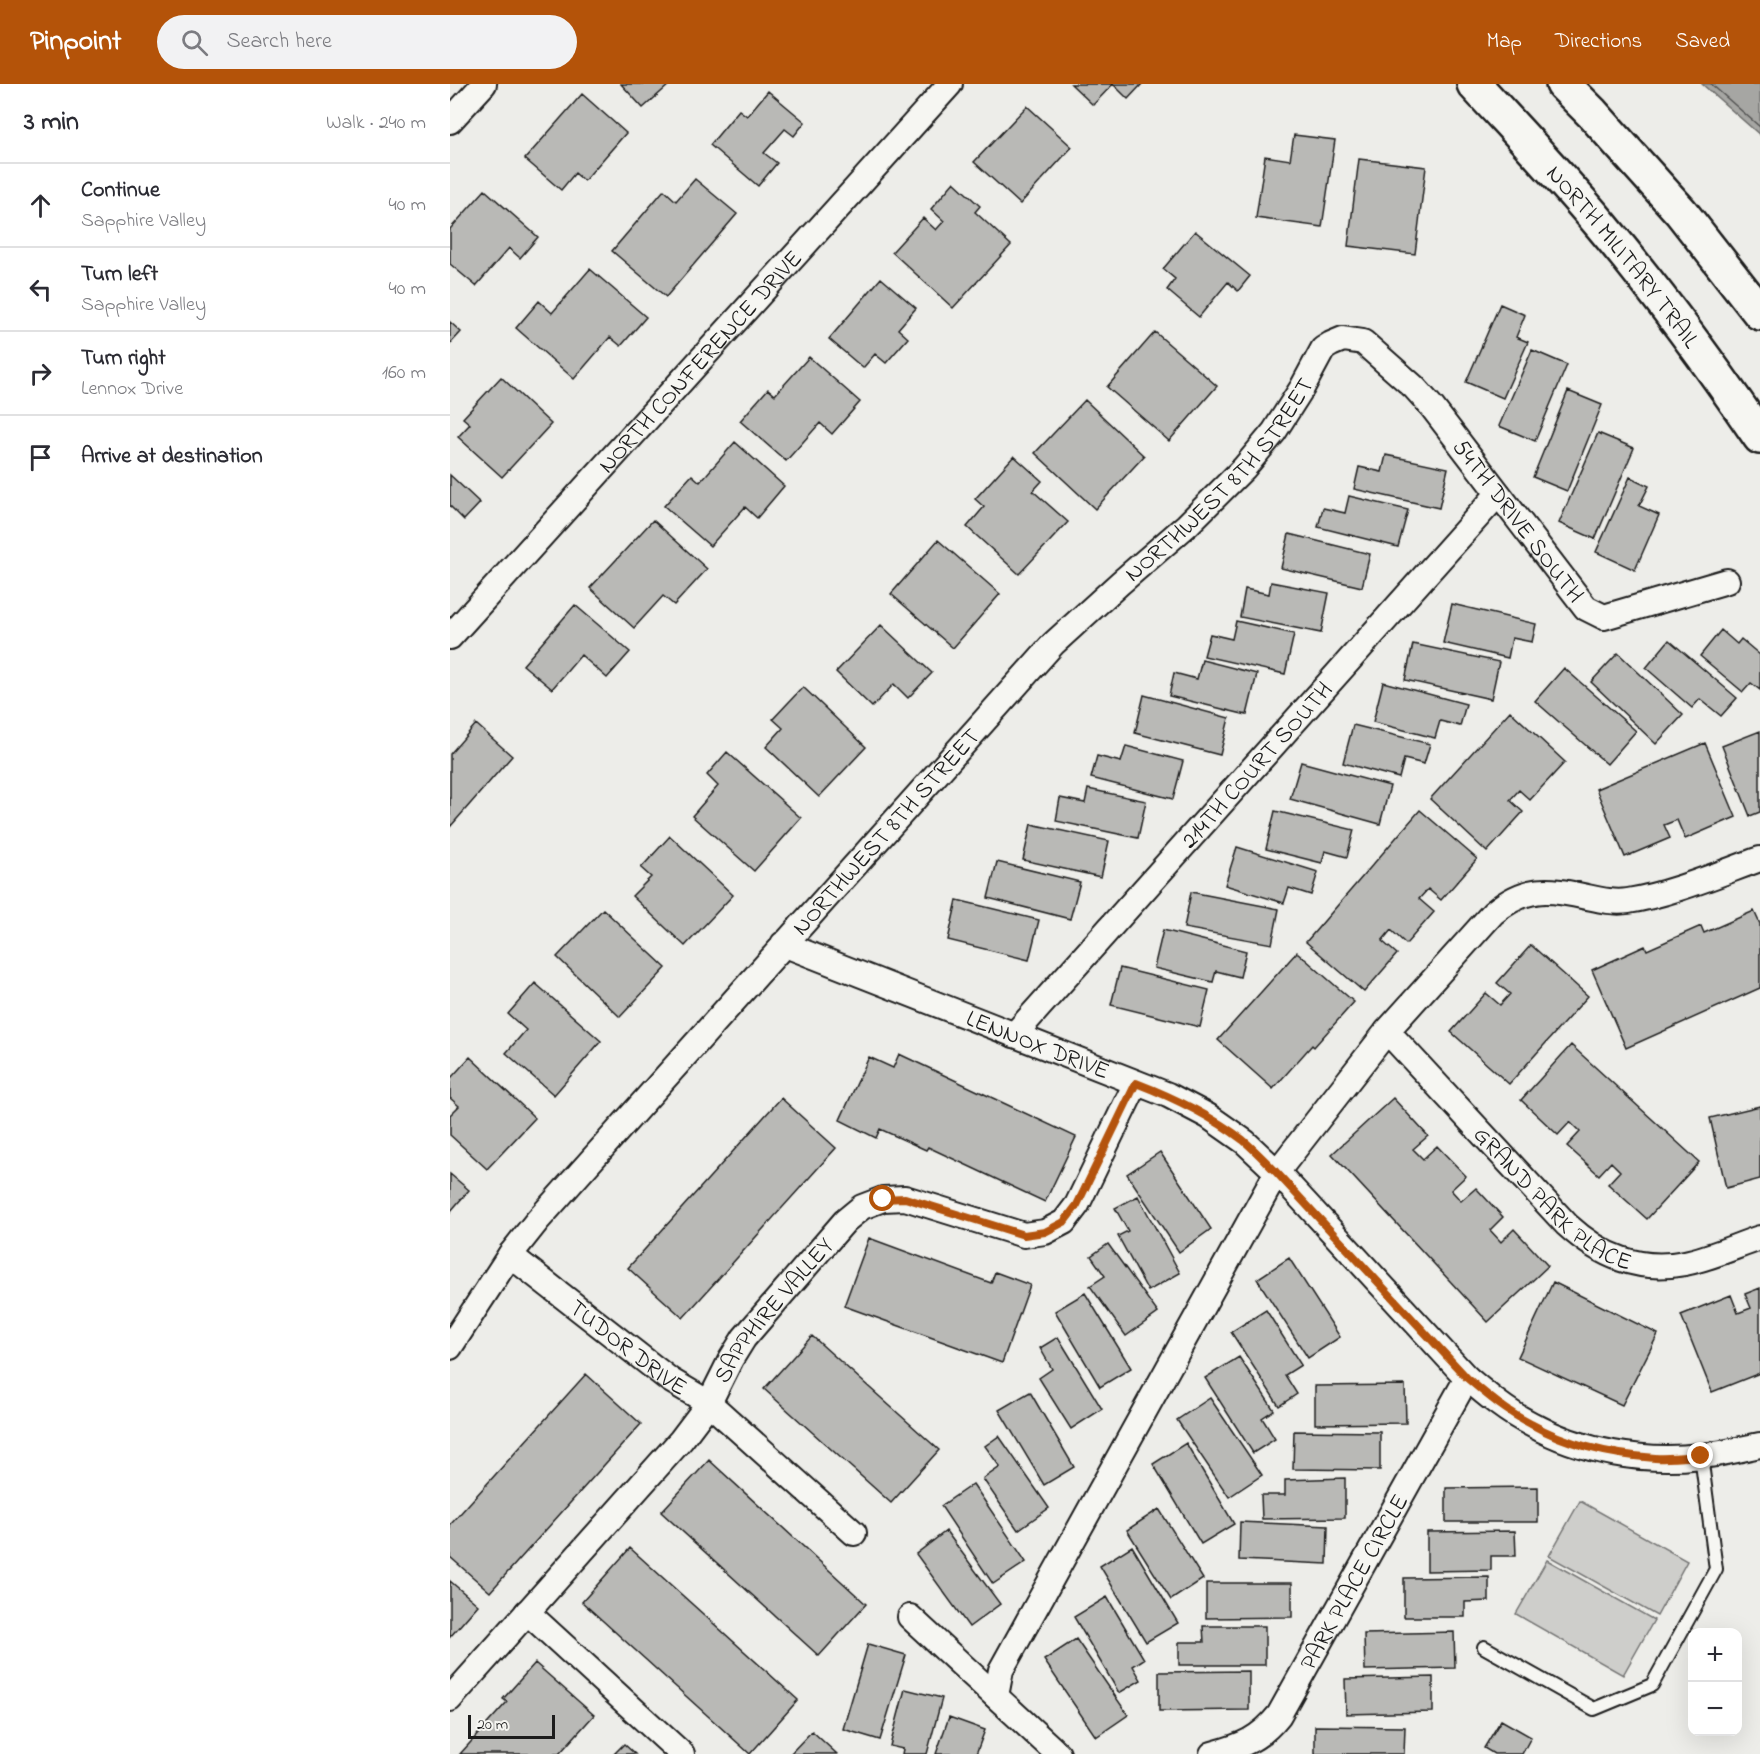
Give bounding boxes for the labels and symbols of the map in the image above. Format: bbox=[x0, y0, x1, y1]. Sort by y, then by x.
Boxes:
street label: NORTH MILITARY TRAIL bbox=[1536, 158, 1707, 357]
street label: NORTH CONFERENCE DRIVE bbox=[591, 243, 812, 482]
street label: NORTHWEST 8TH STREET bbox=[1118, 372, 1324, 592]
street label: 54TH DRIVE SOUTH bbox=[1443, 433, 1591, 611]
street label: 214TH COURT SOUTH bbox=[1174, 675, 1342, 857]
street label: NORTHWEST 8TH STREET bbox=[785, 721, 990, 945]
street label: LENNOX DRIVE bbox=[960, 1002, 1114, 1090]
street label: GRAND PARK PLACE bbox=[1464, 1119, 1636, 1281]
route start bbox=[869, 1185, 895, 1211]
street label: SAPPHIRE VALLEY bbox=[707, 1231, 843, 1390]
street label: TUDOR DRIVE bbox=[560, 1292, 693, 1406]
route end bbox=[1687, 1442, 1713, 1468]
street label: PARK PLACE CIRCLE bbox=[1292, 1488, 1419, 1677]
scale bar bbox=[468, 1712, 555, 1740]

